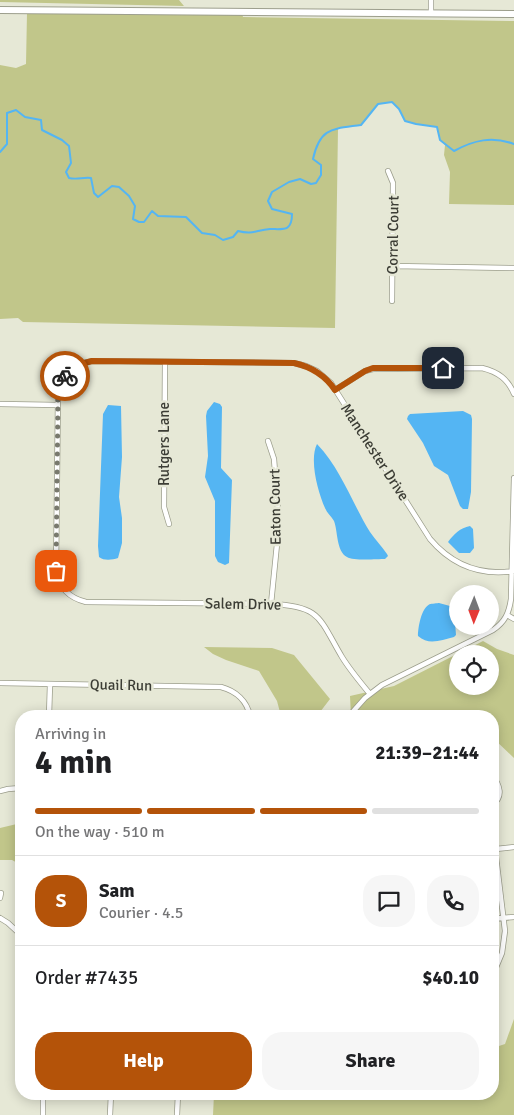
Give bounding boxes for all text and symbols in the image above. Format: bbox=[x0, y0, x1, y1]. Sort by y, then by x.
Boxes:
street label: Corral Court bbox=[383, 195, 403, 275]
pin bbox=[422, 347, 464, 389]
courier bbox=[40, 351, 90, 401]
icon: home bbox=[429, 354, 457, 382]
icon: bike bbox=[51, 362, 79, 390]
street label: Manchester Drive bbox=[337, 400, 413, 504]
street label: Rutgers Lane bbox=[155, 402, 173, 486]
street label: Eaton Court bbox=[265, 469, 285, 545]
pin bbox=[35, 550, 77, 592]
icon: bag bbox=[42, 557, 70, 585]
north arrow bbox=[449, 585, 499, 635]
map controls bbox=[449, 585, 499, 695]
street label: Salem Drive bbox=[205, 594, 281, 614]
button: locate bbox=[449, 645, 499, 695]
street label: Quail Run bbox=[90, 675, 152, 695]
text: Arriving in bbox=[35, 724, 106, 744]
text: 21:39–21:44 bbox=[375, 741, 479, 765]
text: 4 min bbox=[35, 743, 112, 782]
text: On the way · 510 m bbox=[35, 822, 165, 842]
button: chat bbox=[363, 875, 415, 927]
button: phone bbox=[427, 875, 479, 927]
text: Sam bbox=[99, 879, 135, 903]
text: S bbox=[56, 889, 66, 913]
text: Courier · 4.5 bbox=[99, 903, 183, 923]
text: Order #7435 bbox=[35, 966, 138, 990]
text: $40.10 bbox=[422, 966, 479, 990]
button: Help bbox=[35, 1032, 252, 1090]
button: Share bbox=[262, 1032, 479, 1090]

